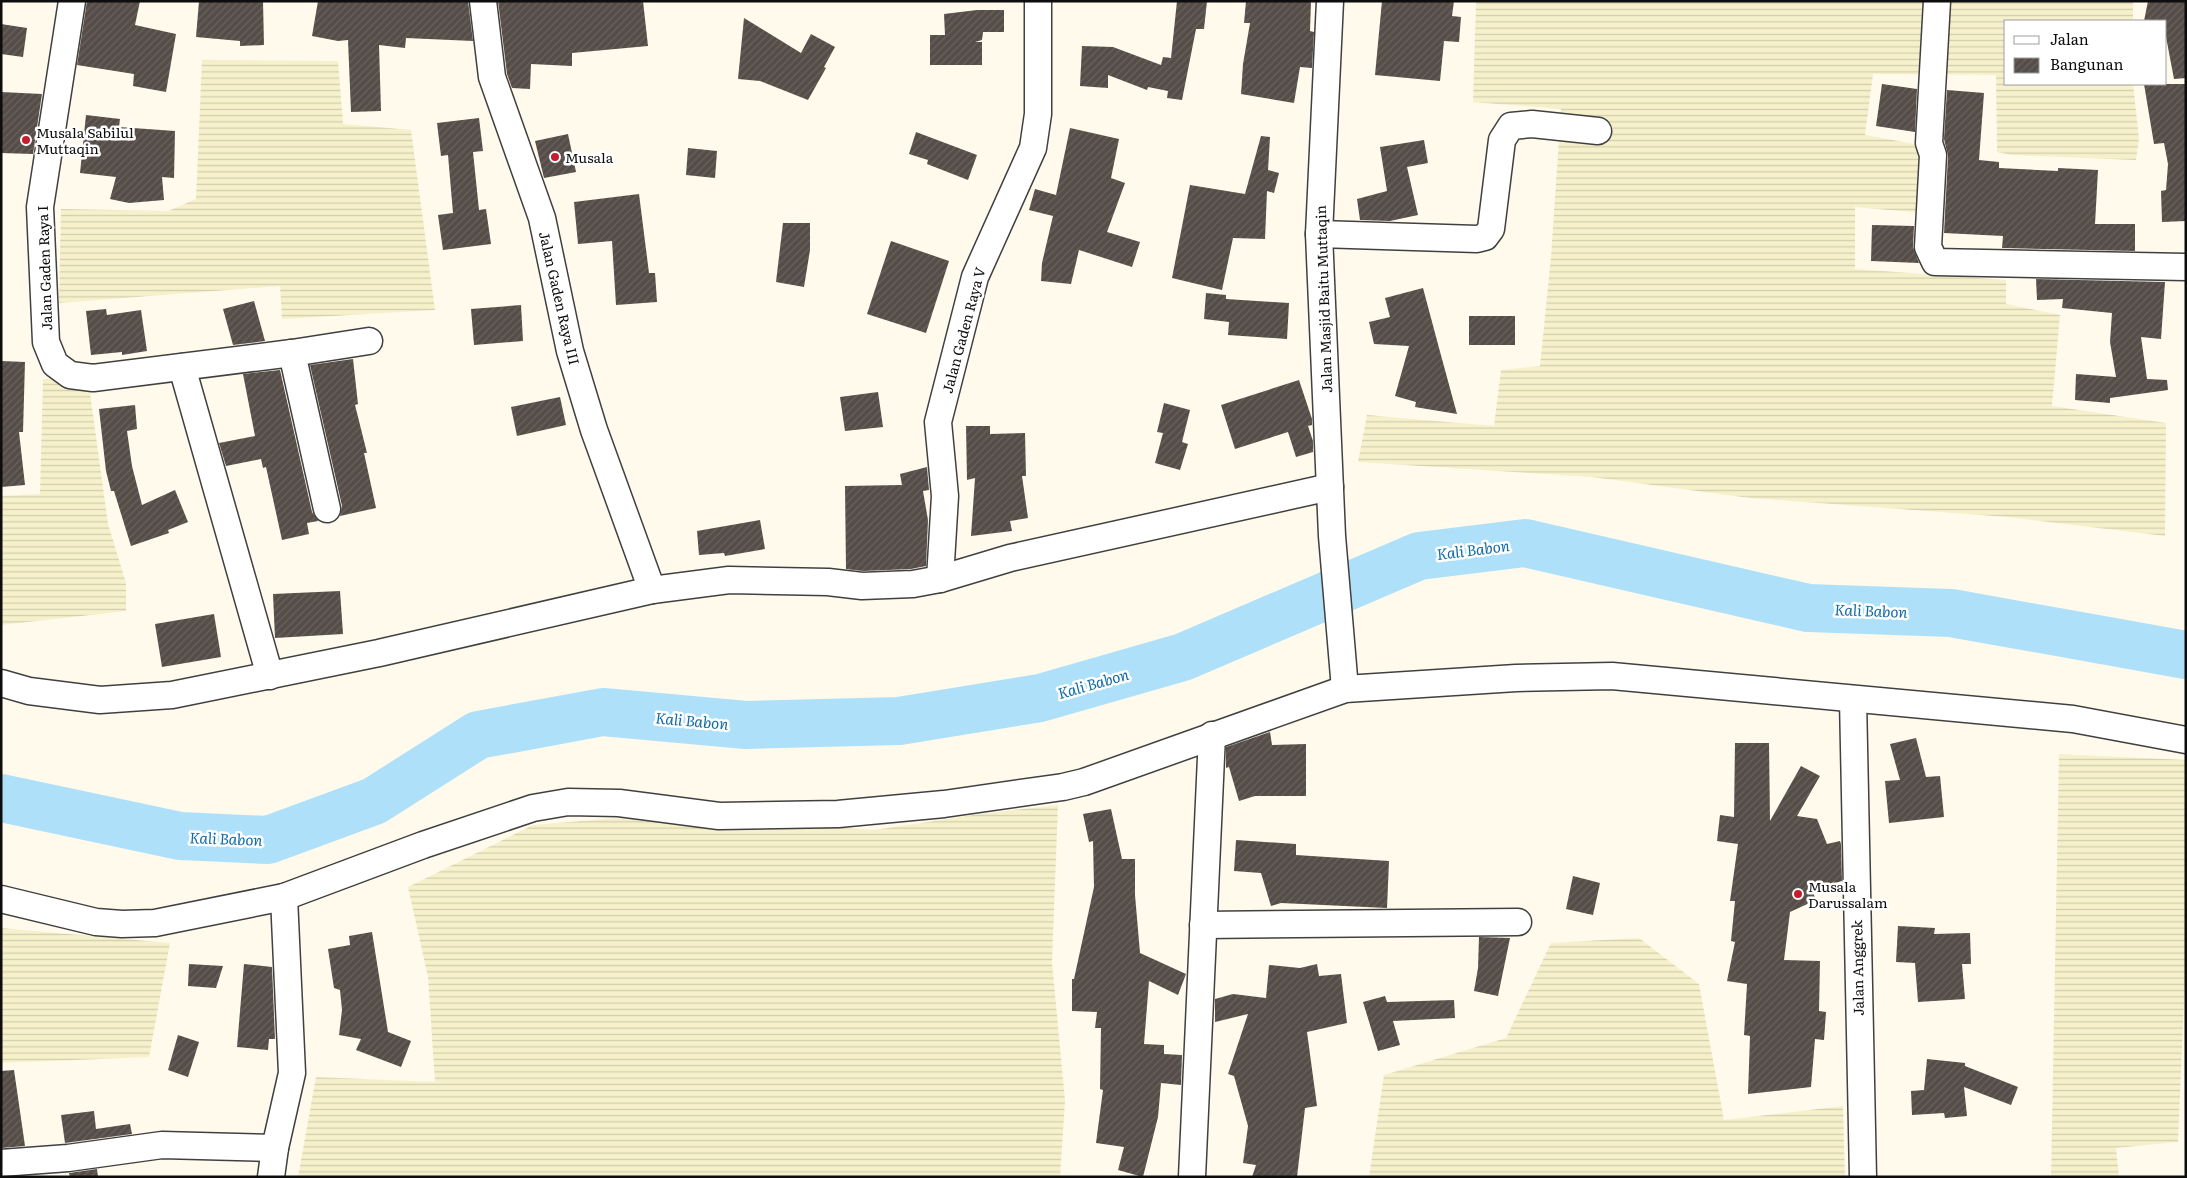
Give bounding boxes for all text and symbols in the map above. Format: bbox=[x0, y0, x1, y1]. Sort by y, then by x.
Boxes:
legend bbox=[2004, 20, 2167, 85]
text: Jalan bbox=[2050, 27, 2089, 50]
text: Bangunan bbox=[2050, 52, 2124, 75]
place label: Musala Sabilul Muttaqin bbox=[36, 122, 134, 158]
marker: Musala Sabilul Muttaqin bbox=[20, 134, 32, 146]
place label: Musala bbox=[565, 147, 614, 167]
marker: Musala bbox=[549, 151, 561, 163]
street label: Jalan Gaden Raya I bbox=[32, 205, 56, 331]
street label: Jalan Masjid Baitu Muttaqin bbox=[1310, 205, 1336, 393]
street label: Jalan Gaden Raya III bbox=[535, 229, 585, 367]
street label: Jalan Gaden Raya V bbox=[937, 264, 990, 395]
water label: Kali Babon bbox=[1435, 533, 1511, 565]
water label: Kali Babon bbox=[1834, 597, 1908, 623]
water label: Kali Babon bbox=[1055, 662, 1131, 704]
water label: Kali Babon bbox=[655, 705, 729, 735]
water label: Kali Babon bbox=[189, 825, 263, 851]
place label: Musala Darussalam bbox=[1808, 876, 1888, 912]
marker: Musala Darussalam bbox=[1792, 888, 1804, 900]
street label: Jalan Anggrek bbox=[1846, 919, 1868, 1016]

